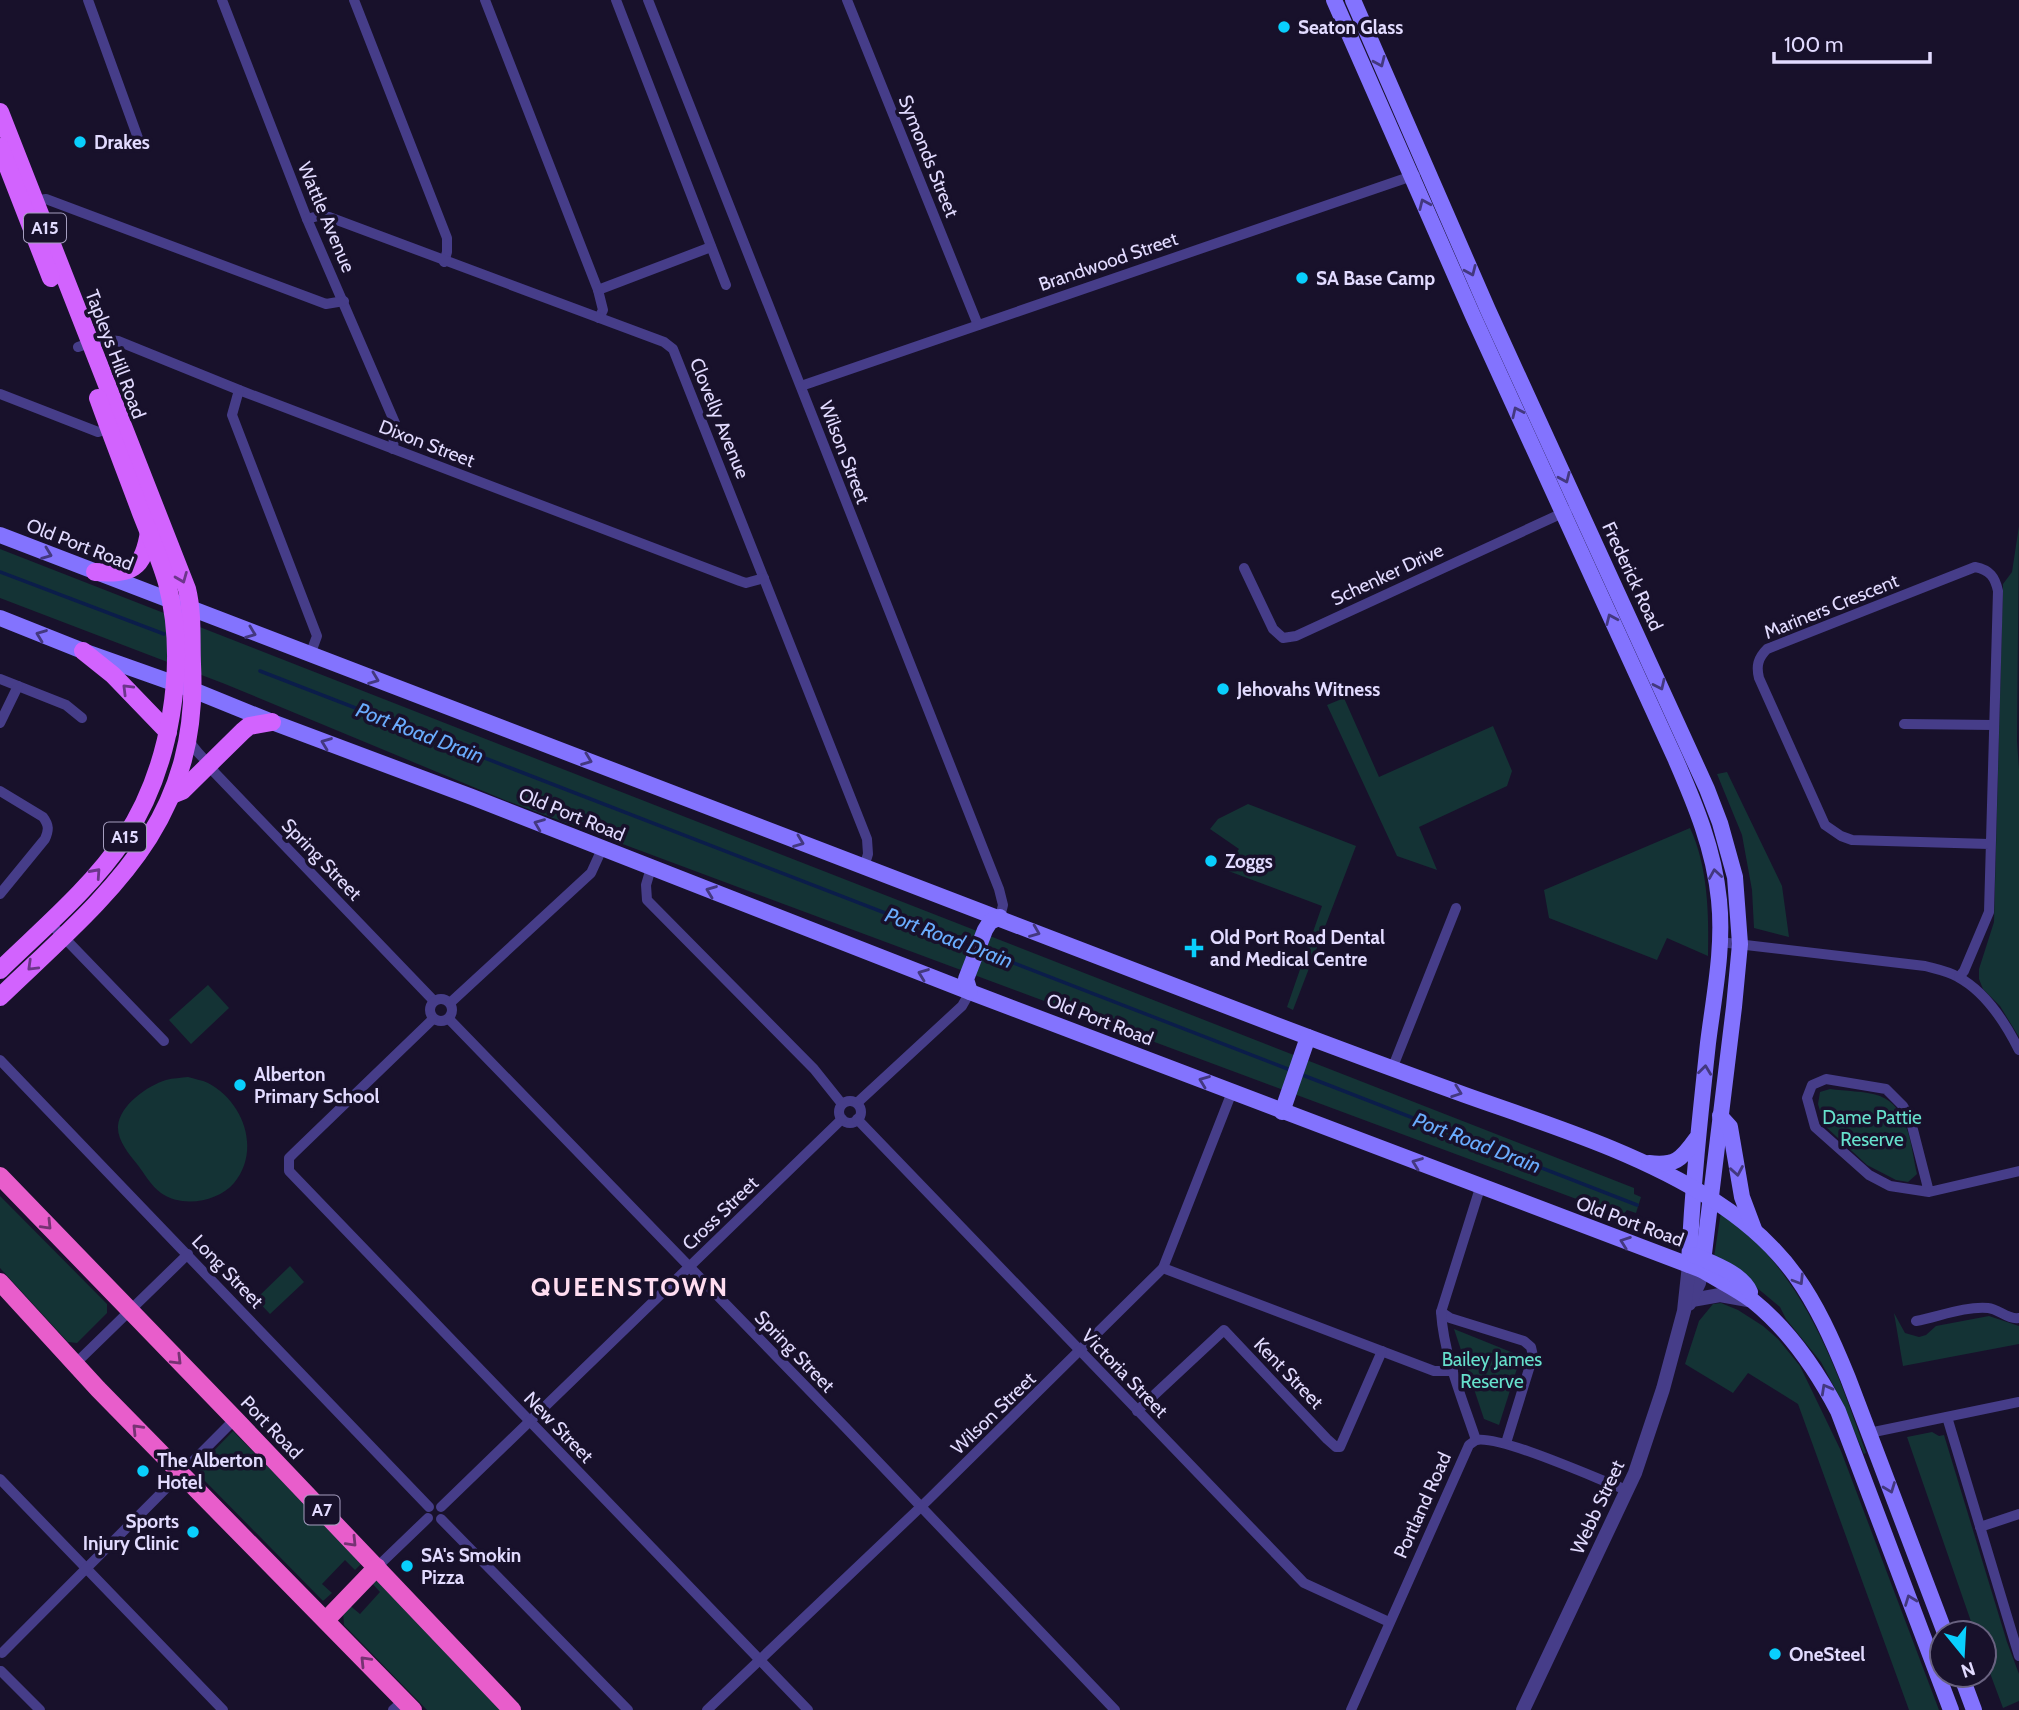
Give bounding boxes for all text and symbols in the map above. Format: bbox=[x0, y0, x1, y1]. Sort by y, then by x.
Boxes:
place label: Seaton Glass bbox=[1298, 16, 1403, 39]
marker: Seaton Glass bbox=[1276, 19, 1292, 35]
scale bar bbox=[1774, 21, 1930, 65]
text: 100 m bbox=[1784, 32, 1843, 57]
one-way arrow bbox=[1372, 55, 1386, 68]
street label: Symonds Street bbox=[894, 92, 964, 221]
place label: Drakes bbox=[94, 131, 150, 154]
marker: Drakes bbox=[72, 134, 88, 150]
street label: Wattle Avenue bbox=[293, 159, 360, 276]
one-way arrow bbox=[1418, 199, 1432, 211]
road number: A15 bbox=[24, 213, 66, 242]
street label: Brandwood Street bbox=[1036, 227, 1181, 296]
one-way arrow bbox=[1463, 264, 1477, 276]
place label: SA Base Camp bbox=[1316, 267, 1435, 290]
marker: SA Base Camp bbox=[1294, 270, 1310, 286]
street label: Tapleys Hill Road bbox=[80, 287, 151, 422]
street label: Clovelly Avenue bbox=[685, 354, 754, 482]
street label: Wilson Street bbox=[814, 397, 875, 507]
one-way arrow bbox=[1511, 407, 1525, 419]
street label: Dixon Street bbox=[376, 415, 478, 472]
one-way arrow bbox=[1557, 471, 1571, 483]
street label: Old Port Road bbox=[23, 514, 137, 575]
street label: Frederick Road bbox=[1597, 518, 1668, 634]
street label: Schenker Drive bbox=[1327, 538, 1447, 610]
one-way arrow bbox=[41, 545, 53, 559]
street label: Mariners Crescent bbox=[1761, 569, 1902, 644]
one-way arrow bbox=[174, 571, 188, 583]
one-way arrow bbox=[1605, 613, 1619, 626]
one-way arrow bbox=[244, 624, 256, 638]
one-way arrow bbox=[36, 629, 48, 643]
one-way arrow bbox=[368, 671, 380, 685]
place label: Jehovahs Witness bbox=[1236, 678, 1380, 701]
one-way arrow bbox=[1652, 678, 1666, 690]
marker: Jehovahs Witness bbox=[1215, 681, 1231, 697]
one-way arrow bbox=[123, 684, 136, 697]
water label: Port Road Drain bbox=[353, 697, 488, 768]
one-way arrow bbox=[321, 737, 333, 751]
one-way arrow bbox=[580, 752, 592, 766]
street label: Old Port Road bbox=[515, 783, 628, 846]
street label: Spring Street bbox=[277, 814, 367, 905]
one-way arrow bbox=[533, 818, 545, 832]
road number: A15 bbox=[104, 822, 146, 852]
one-way arrow bbox=[793, 833, 805, 847]
place label: Zoggs bbox=[1225, 850, 1273, 873]
marker: Zoggs bbox=[1203, 853, 1219, 869]
one-way arrow bbox=[88, 868, 100, 881]
one-way arrow bbox=[1708, 868, 1723, 880]
one-way arrow bbox=[706, 886, 718, 900]
water label: Port Road Drain bbox=[882, 902, 1017, 973]
one-way arrow bbox=[1028, 923, 1040, 937]
place label: Old Port Road Dental and Medical Centre bbox=[1210, 926, 1385, 971]
marker: Old Port Road Dental and Medical Centre bbox=[1184, 938, 1204, 958]
one-way arrow bbox=[27, 958, 40, 971]
one-way arrow bbox=[918, 968, 930, 982]
street label: Old Port Road bbox=[1043, 989, 1157, 1050]
place label: Alberton Primary School bbox=[254, 1063, 380, 1108]
one-way arrow bbox=[1697, 1064, 1712, 1075]
one-way arrow bbox=[1199, 1076, 1211, 1090]
marker: Alberton Primary School bbox=[232, 1077, 248, 1093]
one-way arrow bbox=[1450, 1084, 1462, 1098]
park label: Dame Pattie Reserve bbox=[1822, 1106, 1922, 1151]
water label: Port Road Drain bbox=[1410, 1107, 1545, 1178]
one-way arrow bbox=[1411, 1158, 1423, 1172]
one-way arrow bbox=[1729, 1166, 1744, 1177]
street label: Cross Street bbox=[678, 1171, 764, 1255]
street label: Old Port Road bbox=[1573, 1191, 1687, 1252]
one-way arrow bbox=[39, 1217, 52, 1230]
street label: Long Street bbox=[187, 1230, 269, 1313]
one-way arrow bbox=[1620, 1236, 1632, 1250]
district label: QUEENSTOWN bbox=[531, 1271, 729, 1303]
one-way arrow bbox=[1790, 1272, 1803, 1285]
street label: Spring Street bbox=[750, 1306, 840, 1397]
street label: Victoria Street bbox=[1077, 1324, 1173, 1423]
street label: Kent Street bbox=[1249, 1333, 1329, 1414]
park label: Bailey James Reserve bbox=[1442, 1348, 1542, 1393]
one-way arrow bbox=[169, 1352, 182, 1365]
street label: Wilson Street bbox=[946, 1367, 1041, 1459]
one-way arrow bbox=[1821, 1384, 1834, 1396]
street label: New Street bbox=[519, 1387, 598, 1468]
street label: Port Road bbox=[236, 1391, 307, 1464]
one-way arrow bbox=[133, 1425, 145, 1437]
place label: The Alberton Hotel bbox=[157, 1449, 263, 1494]
street label: Portland Road bbox=[1389, 1449, 1456, 1562]
street label: Webb Street bbox=[1566, 1456, 1629, 1558]
marker: The Alberton Hotel bbox=[135, 1463, 151, 1479]
one-way arrow bbox=[1881, 1481, 1895, 1493]
road number: A7 bbox=[304, 1496, 340, 1525]
place label: Sports Injury Clinic bbox=[83, 1510, 179, 1555]
marker: Sports Injury Clinic bbox=[185, 1524, 201, 1540]
one-way arrow bbox=[344, 1533, 357, 1546]
place label: SA's Smokin Pizza bbox=[421, 1544, 521, 1589]
marker: SA's Smokin Pizza bbox=[399, 1558, 415, 1574]
one-way arrow bbox=[1904, 1595, 1918, 1607]
north arrow bbox=[1928, 1619, 1998, 1689]
place label: OneSteel bbox=[1789, 1643, 1865, 1666]
marker: OneSteel bbox=[1767, 1646, 1783, 1662]
one-way arrow bbox=[361, 1656, 374, 1669]
text: N bbox=[1958, 1657, 1978, 1683]

